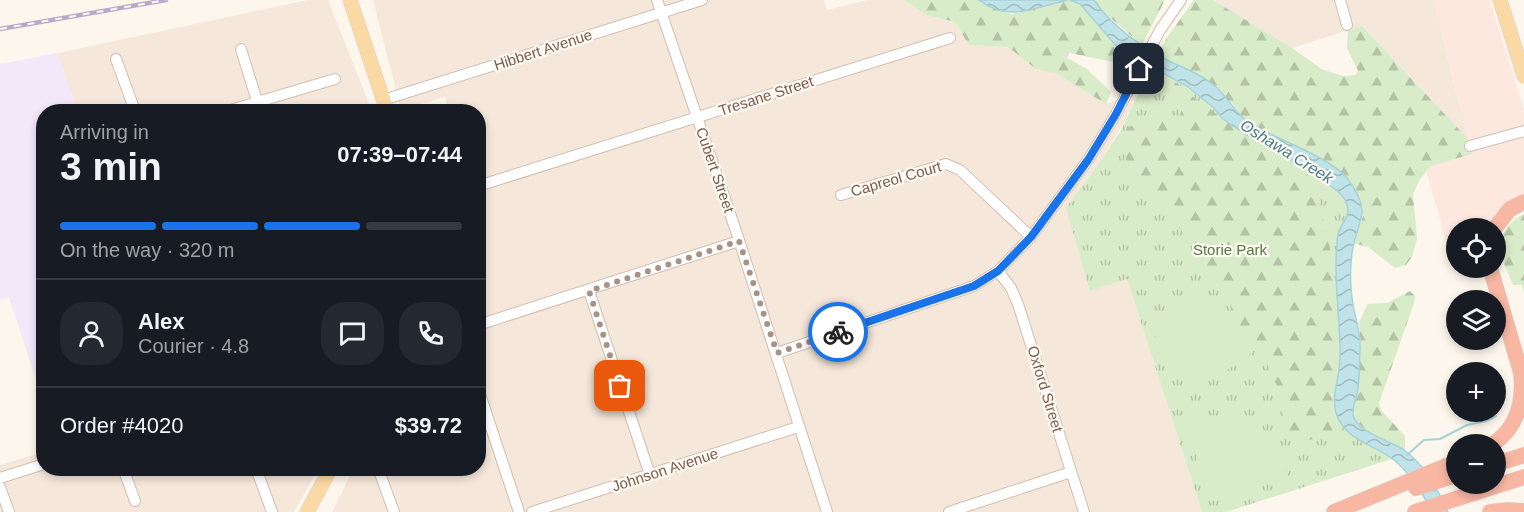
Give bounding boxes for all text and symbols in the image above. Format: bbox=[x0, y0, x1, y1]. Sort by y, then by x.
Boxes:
street label: Hibbert Avenue bbox=[492, 26, 594, 73]
pin bbox=[1113, 43, 1164, 94]
icon: home bbox=[1122, 52, 1155, 85]
street label: Tresane Street bbox=[716, 72, 816, 119]
water label: Oshawa Creek bbox=[1237, 116, 1337, 187]
text: Arriving in bbox=[60, 121, 149, 143]
street label: Cubert Street bbox=[693, 125, 738, 216]
text: 07:39–07:44 bbox=[337, 142, 462, 167]
text: 3 min bbox=[60, 145, 162, 188]
street label: Capreol Court bbox=[849, 157, 944, 200]
map controls bbox=[1446, 218, 1506, 494]
button: locate bbox=[1446, 218, 1506, 278]
text: On the way · 320 m bbox=[60, 239, 235, 261]
park label: Storie Park bbox=[1193, 241, 1268, 258]
button: layers bbox=[1446, 290, 1506, 350]
button: person bbox=[60, 302, 123, 365]
button: chat bbox=[321, 302, 384, 365]
button: phone bbox=[399, 302, 462, 365]
courier bbox=[808, 302, 868, 362]
text: Alex bbox=[138, 309, 184, 334]
icon: bike bbox=[822, 316, 855, 349]
text: Courier · 4.8 bbox=[138, 335, 249, 357]
street label: Oxford Street bbox=[1024, 344, 1067, 435]
pin bbox=[594, 360, 645, 411]
button: + bbox=[1446, 362, 1506, 422]
icon: bag bbox=[603, 369, 636, 402]
text: Order #4020 bbox=[60, 413, 184, 438]
text: $39.72 bbox=[395, 413, 462, 438]
button: − bbox=[1446, 434, 1506, 494]
street label: Johnson Avenue bbox=[610, 444, 720, 495]

